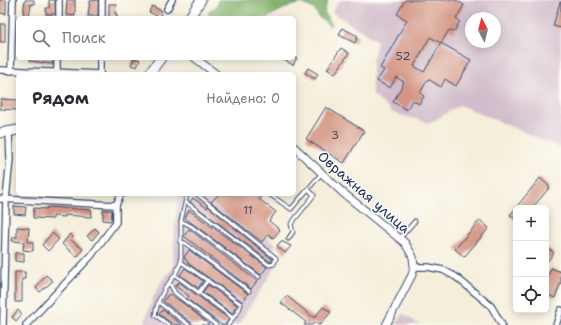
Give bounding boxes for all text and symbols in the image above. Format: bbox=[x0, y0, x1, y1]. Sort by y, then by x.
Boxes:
north arrow bbox=[465, 12, 501, 48]
search box bbox=[16, 16, 296, 60]
icon: search bbox=[30, 27, 52, 49]
text: Поиск bbox=[62, 28, 106, 48]
house number: 52 bbox=[395, 48, 411, 64]
text: Рядом bbox=[32, 87, 89, 109]
text: Найдено: 0 bbox=[206, 90, 280, 107]
house number: 3 bbox=[331, 127, 339, 143]
street label: Овражная улица bbox=[314, 147, 414, 237]
house number: 11 bbox=[243, 202, 253, 218]
map controls bbox=[513, 205, 549, 313]
button: + bbox=[513, 205, 549, 241]
button: − bbox=[513, 241, 549, 277]
button: locate bbox=[513, 277, 549, 313]

